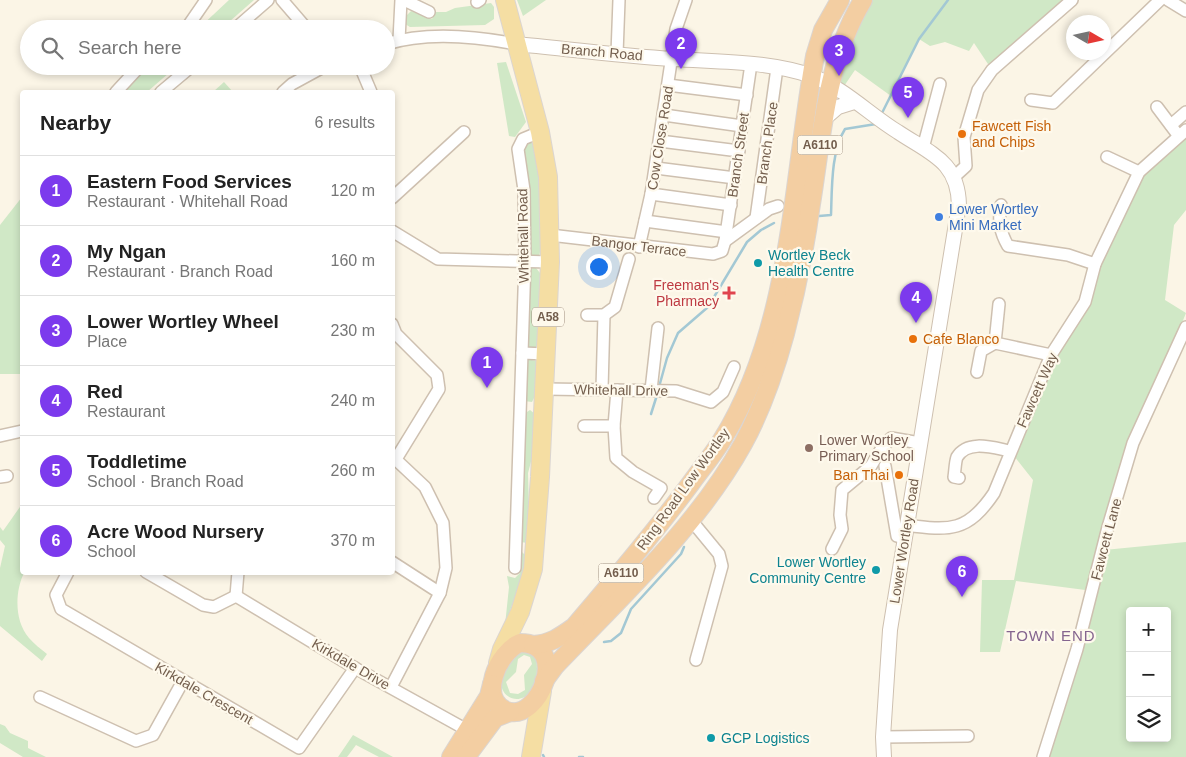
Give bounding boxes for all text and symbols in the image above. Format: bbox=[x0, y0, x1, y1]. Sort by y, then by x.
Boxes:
north arrow bbox=[1066, 15, 1111, 60]
search box bbox=[20, 20, 395, 75]
pin: 2 bbox=[665, 28, 697, 69]
icon: search bbox=[38, 34, 66, 62]
pin: 3 bbox=[823, 35, 855, 76]
text: Search here bbox=[78, 37, 182, 58]
street label: Branch Road bbox=[561, 40, 643, 64]
pin: 5 bbox=[892, 77, 924, 118]
street label: Cow Close Road bbox=[644, 85, 676, 191]
street label: Branch Place bbox=[753, 100, 781, 185]
text: Nearby bbox=[40, 111, 111, 134]
street label: Branch Street bbox=[724, 111, 752, 199]
text: 6 results bbox=[315, 114, 375, 131]
place label: Fawcett Fish and Chips bbox=[972, 118, 1051, 150]
marker: Fawcett Fish and Chips bbox=[956, 128, 968, 140]
road number: A6110 bbox=[798, 136, 842, 154]
text: Eastern Food Services bbox=[87, 171, 292, 192]
text: 1 bbox=[52, 182, 60, 199]
text: 120 m bbox=[331, 182, 375, 199]
street label: Whitehall Road bbox=[514, 188, 532, 284]
text: Restaurant · Whitehall Road bbox=[87, 193, 288, 210]
place label: Lower Wortley Mini Market bbox=[949, 201, 1038, 233]
marker: Lower Wortley Mini Market bbox=[933, 211, 945, 223]
street label: Bangor Terrace bbox=[591, 232, 688, 260]
text: My Ngan bbox=[87, 241, 166, 262]
place label: Wortley Beck Health Centre bbox=[768, 247, 855, 279]
text: 2 bbox=[52, 252, 60, 269]
text: 160 m bbox=[331, 252, 375, 269]
your location bbox=[586, 254, 612, 280]
marker: Wortley Beck Health Centre bbox=[752, 257, 764, 269]
text: Restaurant · Branch Road bbox=[87, 263, 273, 280]
place label: Freeman's Pharmacy bbox=[653, 277, 719, 309]
pin: 4 bbox=[900, 282, 932, 323]
marker: Freeman's Pharmacy bbox=[723, 287, 735, 299]
road number: A58 bbox=[532, 308, 564, 326]
text: Lower Wortley Wheel bbox=[87, 311, 279, 332]
text: 3 bbox=[52, 322, 60, 339]
text: 230 m bbox=[331, 322, 375, 339]
place label: Cafe Blanco bbox=[923, 331, 999, 347]
text: Place bbox=[87, 333, 127, 350]
marker: Cafe Blanco bbox=[907, 333, 919, 345]
pin: 1 bbox=[471, 347, 503, 388]
street label: Fawcett Way bbox=[1013, 350, 1061, 430]
text: Red bbox=[87, 381, 123, 402]
street label: Whitehall Drive bbox=[574, 381, 668, 399]
text: 4 bbox=[52, 392, 60, 409]
text: 240 m bbox=[331, 392, 375, 409]
text: Restaurant bbox=[87, 403, 165, 420]
street label: Ring Road Low Wortley bbox=[633, 425, 733, 553]
place label: Lower Wortley Primary School bbox=[819, 432, 914, 464]
marker: Lower Wortley Primary School bbox=[803, 442, 815, 454]
text: Toddletime bbox=[87, 451, 187, 472]
text: 5 bbox=[52, 462, 60, 479]
text: 260 m bbox=[331, 462, 375, 479]
place label: Ban Thai bbox=[833, 467, 889, 483]
marker: Ban Thai bbox=[893, 469, 905, 481]
text: School · Branch Road bbox=[87, 473, 244, 490]
street label: Lower Wortley Road bbox=[886, 477, 922, 605]
street label: Fawcett Lane bbox=[1087, 496, 1125, 582]
text: Acre Wood Nursery bbox=[87, 521, 264, 542]
text: 6 bbox=[52, 532, 60, 549]
text: 370 m bbox=[331, 532, 375, 549]
text: School bbox=[87, 543, 136, 560]
place label: Lower Wortley Community Centre bbox=[749, 554, 866, 586]
pin: 6 bbox=[946, 556, 978, 597]
road number: A6110 bbox=[598, 564, 644, 582]
marker: Lower Wortley Community Centre bbox=[870, 564, 882, 576]
map controls bbox=[1126, 607, 1171, 742]
button: + bbox=[1126, 607, 1171, 652]
district label: TOWN END bbox=[1006, 627, 1096, 644]
street label: Kirkdale Drive bbox=[309, 635, 393, 693]
button: − bbox=[1126, 652, 1171, 697]
street label: Kirkdale Crescent bbox=[152, 658, 256, 728]
button: layers bbox=[1126, 697, 1171, 742]
place label: GCP Logistics bbox=[721, 730, 809, 746]
marker: GCP Logistics bbox=[705, 732, 717, 744]

